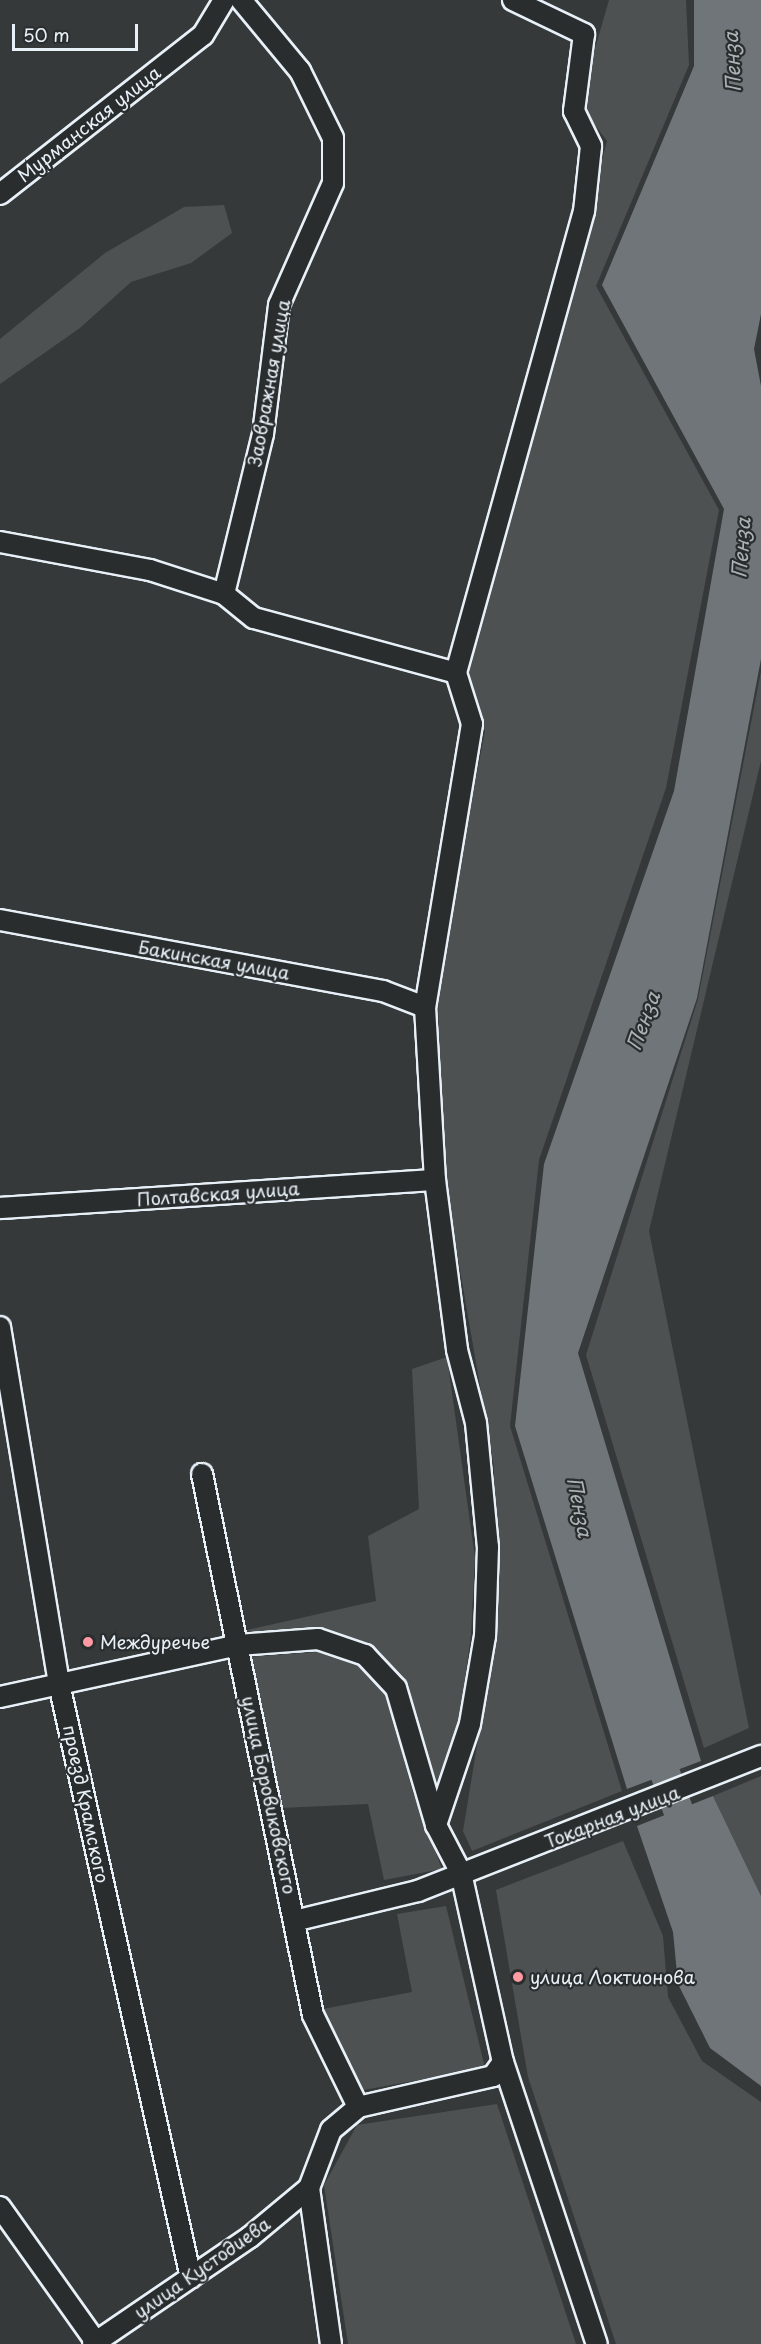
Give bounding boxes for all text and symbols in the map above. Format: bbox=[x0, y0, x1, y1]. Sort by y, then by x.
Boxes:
scale bar bbox=[15, 12, 141, 50]
text: 50 m bbox=[23, 21, 70, 48]
water label: Пенза bbox=[718, 31, 746, 93]
street label: Мурманская улица bbox=[13, 61, 165, 187]
street label: Заовражная улица bbox=[244, 297, 294, 469]
water label: Пенза bbox=[727, 517, 755, 579]
street label: Бакинская улица bbox=[136, 936, 292, 984]
water label: Пенза bbox=[621, 988, 665, 1054]
street label: Полтавская улица bbox=[136, 1178, 300, 1210]
water label: Пенза bbox=[562, 1475, 598, 1539]
place label: Междуречье bbox=[100, 1631, 210, 1653]
marker: Междуречье bbox=[81, 1635, 95, 1649]
street label: улица Боровиковского bbox=[237, 1693, 301, 1897]
street label: проезд Крамского bbox=[59, 1723, 113, 1885]
street label: Токарная улица bbox=[541, 1781, 683, 1853]
place label: улица Локтионова bbox=[530, 1966, 696, 1988]
marker: улица Локтионова bbox=[511, 1970, 525, 1984]
street label: улица Кустодиева bbox=[129, 2213, 275, 2323]

